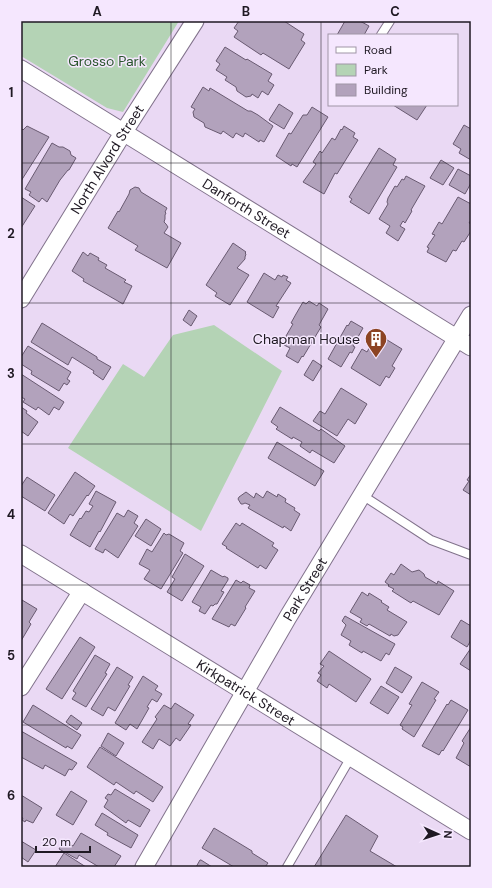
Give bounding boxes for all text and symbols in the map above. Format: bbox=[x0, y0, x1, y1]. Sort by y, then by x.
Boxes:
text: A bbox=[92, 3, 102, 20]
text: B bbox=[242, 3, 250, 20]
text: C bbox=[390, 3, 400, 20]
legend bbox=[328, 34, 458, 106]
text: Road bbox=[364, 42, 392, 58]
park label: Grosso Park bbox=[68, 52, 146, 70]
text: Park bbox=[364, 62, 388, 78]
text: Building bbox=[364, 82, 408, 98]
text: 1 bbox=[9, 84, 13, 101]
street label: North Alvord Street bbox=[66, 101, 148, 217]
street label: Danforth Street bbox=[199, 174, 294, 242]
text: 2 bbox=[7, 225, 15, 242]
building icon: Chapman House bbox=[363, 326, 389, 359]
place label: Chapman House bbox=[253, 330, 360, 348]
text: 3 bbox=[7, 365, 15, 382]
text: 4 bbox=[7, 506, 15, 523]
street label: Park Street bbox=[279, 554, 331, 624]
text: 5 bbox=[7, 647, 15, 664]
street label: Kirkpatrick Street bbox=[193, 655, 298, 730]
text: 6 bbox=[7, 787, 15, 804]
north arrow bbox=[418, 814, 458, 854]
scale bar bbox=[36, 828, 90, 854]
text: N bbox=[441, 830, 455, 839]
text: 20 m bbox=[42, 834, 71, 850]

